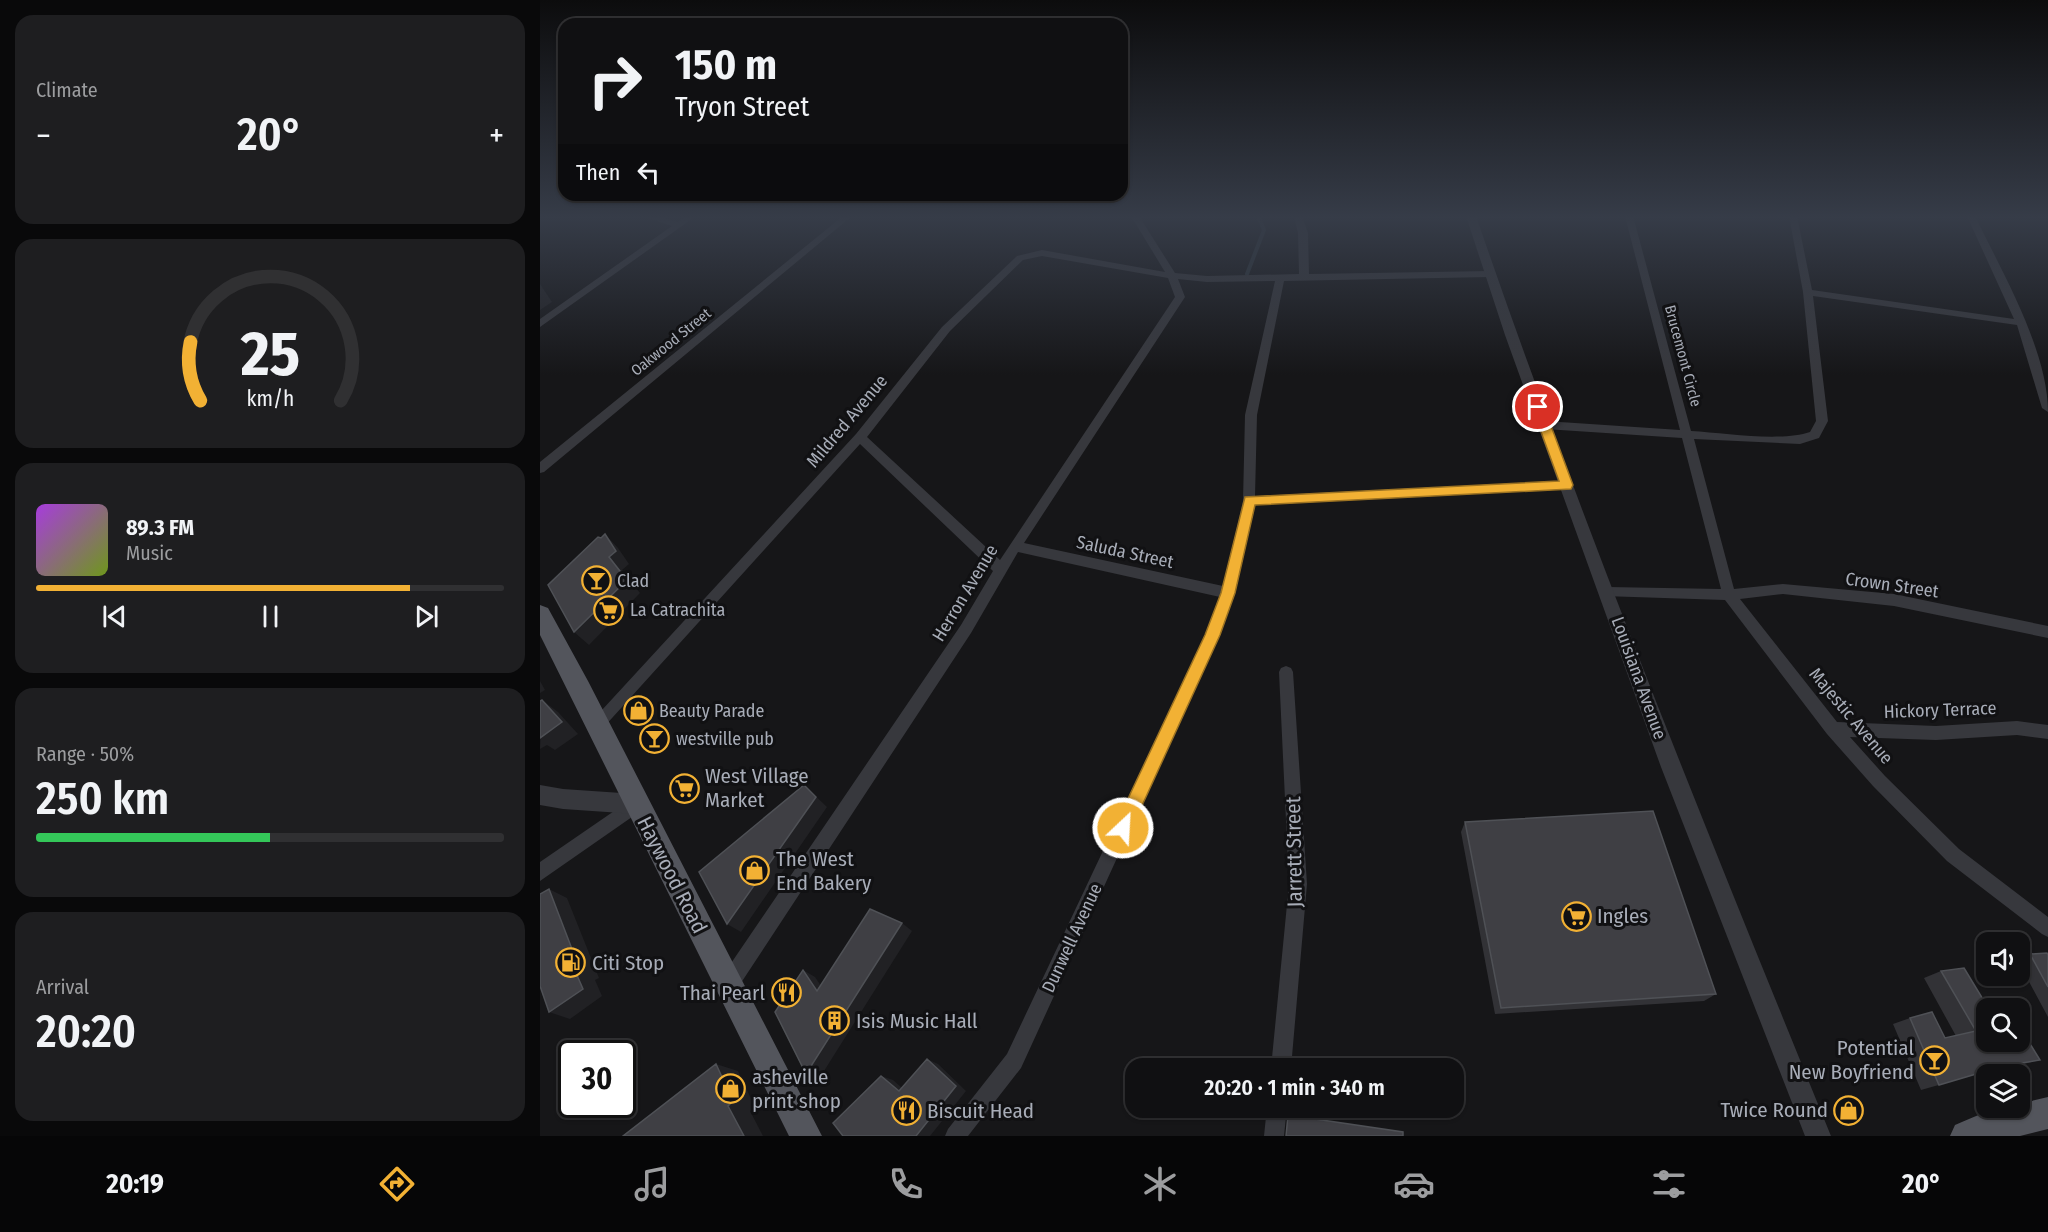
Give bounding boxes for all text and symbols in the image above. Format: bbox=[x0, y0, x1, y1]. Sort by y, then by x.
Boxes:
text: 150 m bbox=[675, 40, 777, 90]
icon: right bbox=[576, 42, 654, 120]
text: Climate bbox=[36, 78, 98, 102]
text: Tryon Street bbox=[675, 91, 809, 123]
text: 20° bbox=[237, 108, 303, 162]
text: − bbox=[36, 116, 51, 156]
text: + bbox=[489, 116, 504, 156]
icon: left bbox=[632, 156, 665, 189]
text: Then bbox=[576, 159, 620, 186]
street label: Brucemont Circle bbox=[1661, 303, 1705, 409]
street label: Oakwood Street bbox=[627, 304, 715, 380]
text: 25 bbox=[239, 317, 300, 392]
street label: Mildred Avenue bbox=[802, 370, 892, 472]
pin bbox=[1512, 381, 1563, 432]
text: km/h bbox=[246, 386, 294, 412]
icon: arrive bbox=[1521, 390, 1554, 423]
text: 89.3 FM bbox=[126, 514, 194, 541]
street label: Saluda Street bbox=[1074, 531, 1176, 573]
street label: Herron Avenue bbox=[927, 540, 1003, 645]
text: Music bbox=[126, 541, 173, 565]
bar icon: Clad bbox=[580, 565, 612, 597]
street label: Crown Street bbox=[1844, 568, 1940, 602]
place label: Clad bbox=[617, 570, 649, 592]
supermarket icon: La Catrachita bbox=[593, 594, 625, 626]
place label: La Catrachita bbox=[630, 599, 726, 621]
icon: previous bbox=[98, 600, 131, 633]
icon: pause bbox=[254, 600, 287, 633]
icon: next bbox=[410, 600, 443, 633]
street label: Louisiana Avenue bbox=[1607, 614, 1671, 742]
street label: Majestic Avenue bbox=[1804, 663, 1898, 769]
shop icon: Beauty Parade bbox=[622, 695, 654, 727]
street label: Hickory Terrace bbox=[1883, 697, 1997, 723]
place label: Beauty Parade bbox=[659, 700, 764, 722]
bar icon: westville pub bbox=[639, 723, 671, 755]
place label: westville pub bbox=[676, 728, 774, 750]
text: Range · 50% bbox=[36, 742, 134, 766]
place label: West Village Market bbox=[705, 763, 809, 813]
text: 250 km bbox=[36, 772, 169, 826]
supermarket icon: West Village Market bbox=[668, 772, 700, 804]
position arrow bbox=[1091, 796, 1155, 860]
street label: Jarrett Street bbox=[1280, 796, 1308, 908]
street label: Haywood Road bbox=[631, 812, 713, 938]
place label: The West End Bakery bbox=[776, 846, 872, 896]
shop icon: The West End Bakery bbox=[739, 855, 771, 887]
street label: Dunwell Avenue bbox=[1037, 880, 1107, 996]
supermarket icon: Ingles bbox=[1560, 900, 1592, 932]
place label: Ingles bbox=[1597, 903, 1648, 929]
map controls bbox=[1976, 932, 2030, 1118]
button: sound bbox=[1976, 932, 2030, 986]
fuel station icon: Citi Stop bbox=[555, 947, 587, 979]
place label: Citi Stop bbox=[592, 950, 664, 976]
text: Arrival bbox=[36, 975, 89, 999]
restaurant icon: Thai Pearl bbox=[770, 977, 802, 1009]
place label: Thai Pearl bbox=[680, 980, 765, 1006]
button: search bbox=[1976, 998, 2030, 1052]
text: 20:20 bbox=[36, 1005, 136, 1059]
building icon: Isis Music Hall bbox=[819, 1005, 851, 1037]
place label: Isis Music Hall bbox=[856, 1008, 978, 1034]
place label: Potential New Boyfriend bbox=[1789, 1035, 1914, 1085]
speed limit sign: 30 bbox=[558, 1040, 636, 1118]
bar icon: Potential New Boyfriend bbox=[1919, 1044, 1951, 1076]
place label: asheville print shop bbox=[752, 1064, 841, 1114]
button: layers bbox=[1976, 1064, 2030, 1118]
shop icon: asheville print shop bbox=[715, 1073, 747, 1105]
text: 20:20 · 1 min · 340 m bbox=[1204, 1074, 1385, 1101]
shop icon: Twice Round bbox=[1833, 1094, 1865, 1126]
restaurant icon: Biscuit Head bbox=[890, 1095, 922, 1127]
place label: Twice Round bbox=[1720, 1097, 1828, 1123]
place label: Biscuit Head bbox=[927, 1098, 1034, 1124]
icon: directions bbox=[376, 1163, 418, 1205]
icon: music bbox=[631, 1163, 673, 1205]
icon: phone bbox=[885, 1163, 927, 1205]
icon: climate bbox=[1139, 1163, 1181, 1205]
icon: car bbox=[1393, 1163, 1435, 1205]
icon: filters bbox=[1648, 1163, 1690, 1205]
text: 20:19 bbox=[106, 1168, 164, 1200]
text: 20° bbox=[1902, 1168, 1942, 1200]

